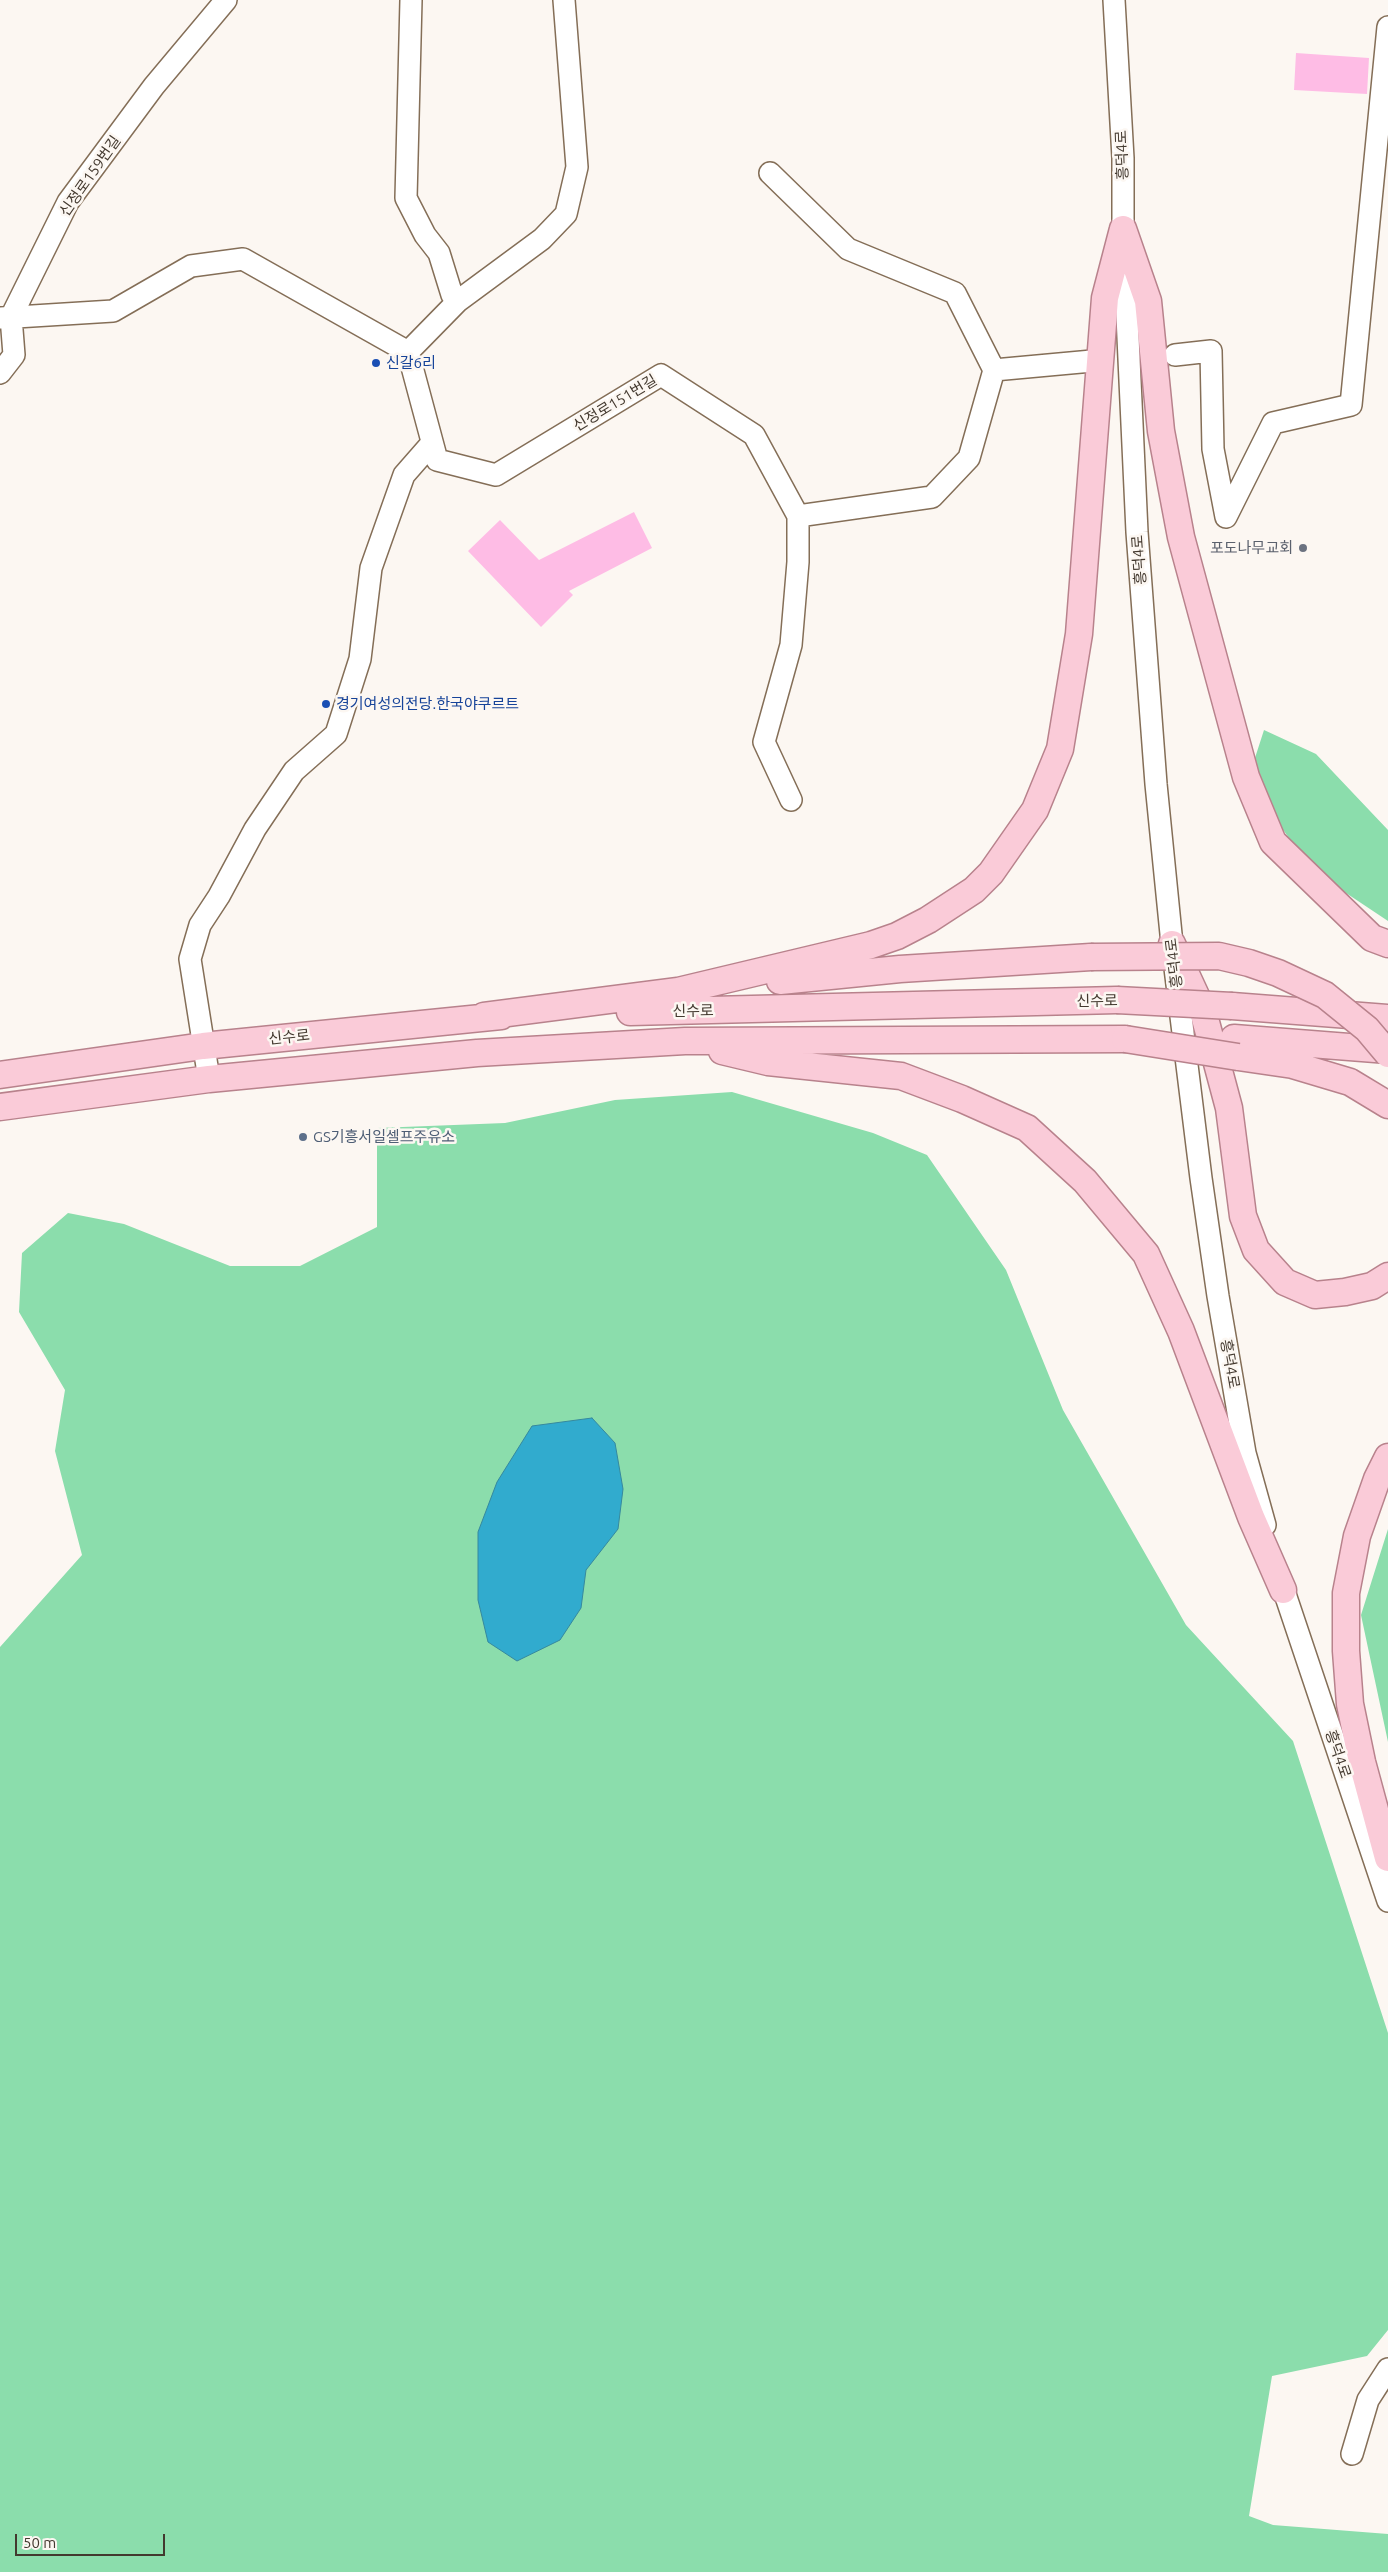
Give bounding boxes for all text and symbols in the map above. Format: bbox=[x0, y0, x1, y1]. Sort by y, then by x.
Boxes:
street label: 흥덕4로 bbox=[1112, 130, 1132, 180]
street label: 신정로159번길 bbox=[56, 132, 124, 220]
place label: 신갈6리 bbox=[386, 354, 436, 372]
marker: 신갈6리 bbox=[370, 357, 382, 369]
street label: 신정로151번길 bbox=[570, 371, 660, 435]
street label: 흥덕4로 bbox=[1128, 535, 1150, 585]
place label: 포도나무교회 bbox=[1210, 539, 1293, 557]
marker: 포도나무교회 bbox=[1297, 542, 1309, 554]
place label: 경기여성의전당.한국야쿠르트 bbox=[336, 695, 519, 713]
marker: 경기여성의전당.한국야쿠르트 bbox=[320, 698, 332, 710]
street label: 흥덕4로 bbox=[1162, 937, 1186, 989]
street label: 신수로 bbox=[1076, 992, 1118, 1010]
street label: 신수로 bbox=[672, 1002, 714, 1020]
street label: 신수로 bbox=[267, 1026, 311, 1048]
place label: GS기흥서일셀프주유소 bbox=[313, 1128, 455, 1146]
marker: GS기흥서일셀프주유소 bbox=[297, 1131, 309, 1143]
street label: 흥덕4로 bbox=[1217, 1338, 1243, 1390]
street label: 흥덕4로 bbox=[1321, 1727, 1355, 1781]
scale bar bbox=[18, 2524, 168, 2556]
text: 50 m bbox=[23, 2534, 56, 2551]

